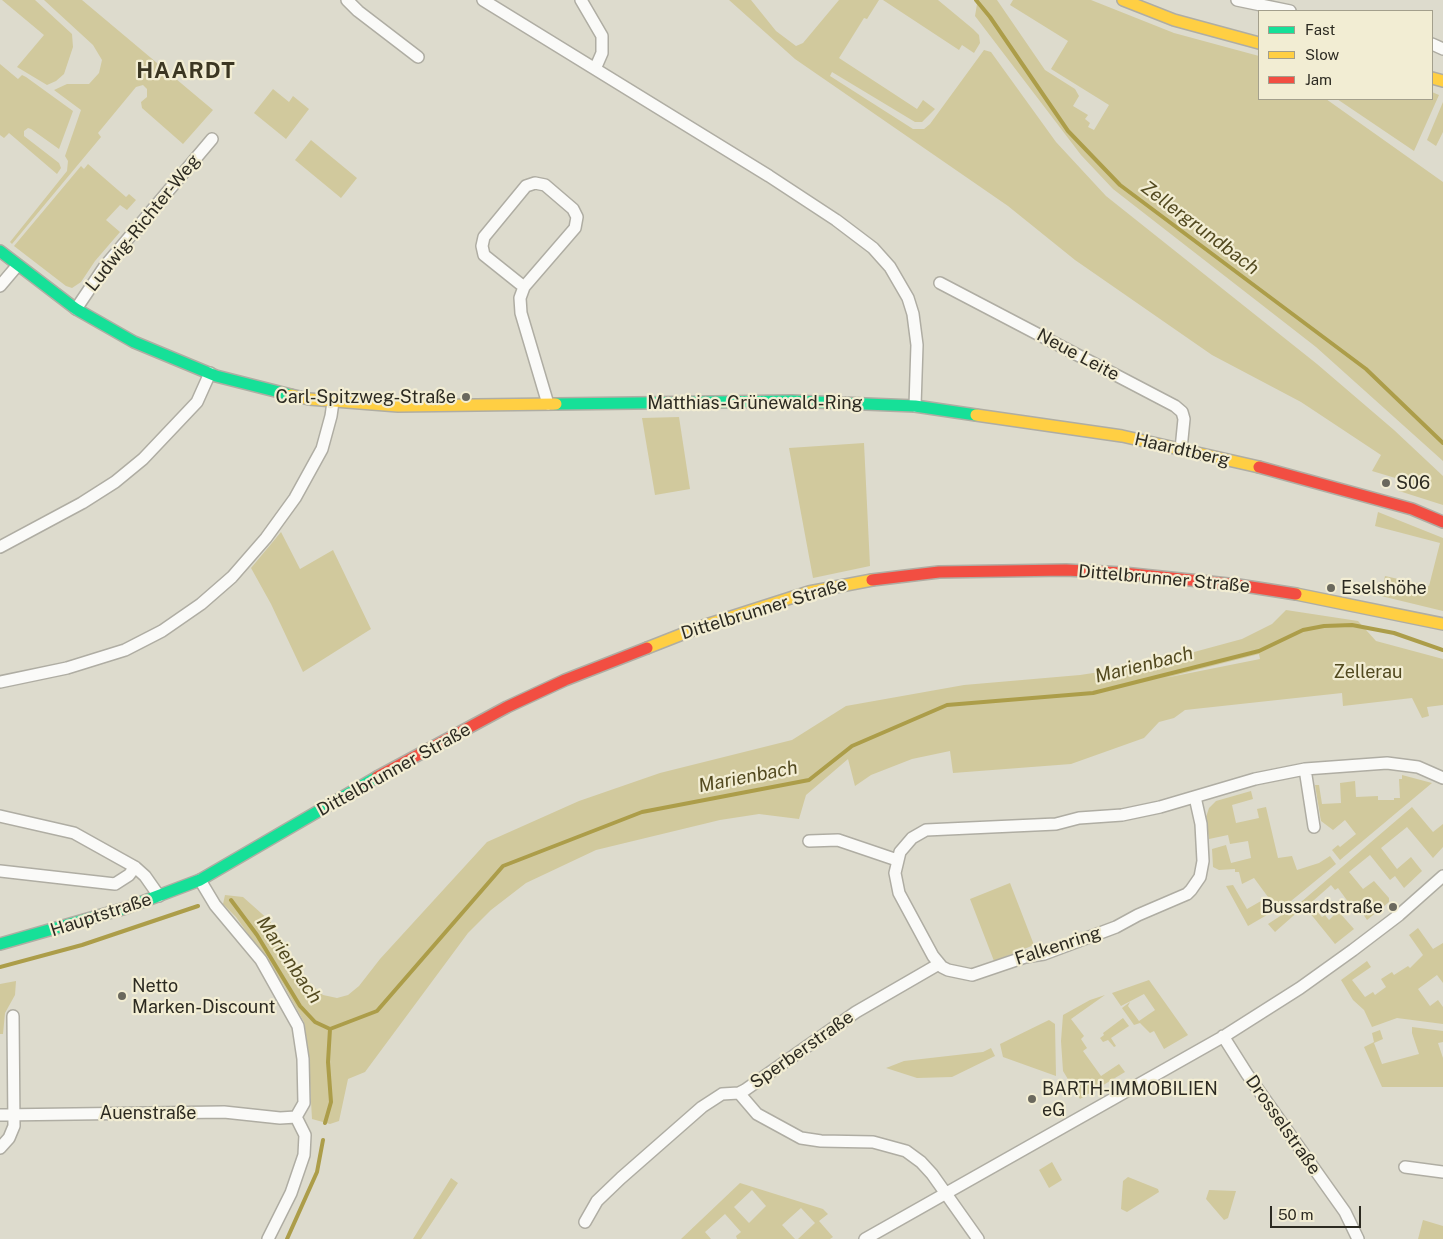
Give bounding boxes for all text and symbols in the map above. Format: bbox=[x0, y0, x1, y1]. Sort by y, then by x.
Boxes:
legend bbox=[1258, 10, 1433, 100]
text: Fast bbox=[1305, 21, 1335, 38]
text: Slow bbox=[1305, 46, 1339, 63]
district label: HAARDT bbox=[135, 58, 237, 84]
text: Jam bbox=[1305, 71, 1332, 88]
street label: Ludwig-Richter-Weg bbox=[81, 150, 205, 296]
water label: Zellergrundbach bbox=[1136, 176, 1264, 280]
street label: Neue Leite bbox=[1033, 324, 1123, 386]
place label: Carl-Spitzweg-Straße bbox=[275, 386, 456, 408]
marker: Carl-Spitzweg-Straße bbox=[460, 391, 472, 403]
street label: Matthias-Grünewald-Ring bbox=[647, 392, 863, 414]
street label: Haardtberg bbox=[1132, 429, 1232, 471]
place label: S06 bbox=[1396, 472, 1430, 494]
marker: S06 bbox=[1380, 477, 1392, 489]
street label: Dittelbrunner Straße bbox=[1077, 561, 1251, 597]
street label: Dittelbrunner Straße bbox=[678, 573, 850, 645]
place label: Eselshöhe bbox=[1341, 577, 1427, 599]
marker: Eselshöhe bbox=[1325, 582, 1337, 594]
water label: Marienbach bbox=[1092, 642, 1196, 688]
park label: Zellerau bbox=[1334, 661, 1402, 683]
street label: Dittelbrunner Straße bbox=[313, 719, 475, 821]
water label: Marienbach bbox=[696, 756, 800, 798]
street label: Hauptstraße bbox=[48, 889, 154, 941]
place label: Bussardstraße bbox=[1261, 896, 1383, 918]
marker: Bussardstraße bbox=[1387, 901, 1399, 913]
water label: Marienbach bbox=[251, 912, 327, 1008]
street label: Falkenring bbox=[1012, 922, 1104, 970]
place label: Netto Marken-Discount bbox=[132, 975, 275, 1018]
marker: Netto Marken-Discount bbox=[116, 990, 128, 1002]
street label: Sperberstraße bbox=[746, 1006, 858, 1094]
street label: Drosselstraße bbox=[1241, 1071, 1325, 1179]
place label: BARTH-IMMOBILIEN eG bbox=[1042, 1078, 1218, 1120]
marker: BARTH-IMMOBILIEN eG bbox=[1026, 1093, 1038, 1105]
street label: Auenstraße bbox=[100, 1102, 196, 1124]
scale bar bbox=[1273, 1196, 1364, 1228]
text: 50 m bbox=[1278, 1206, 1313, 1223]

